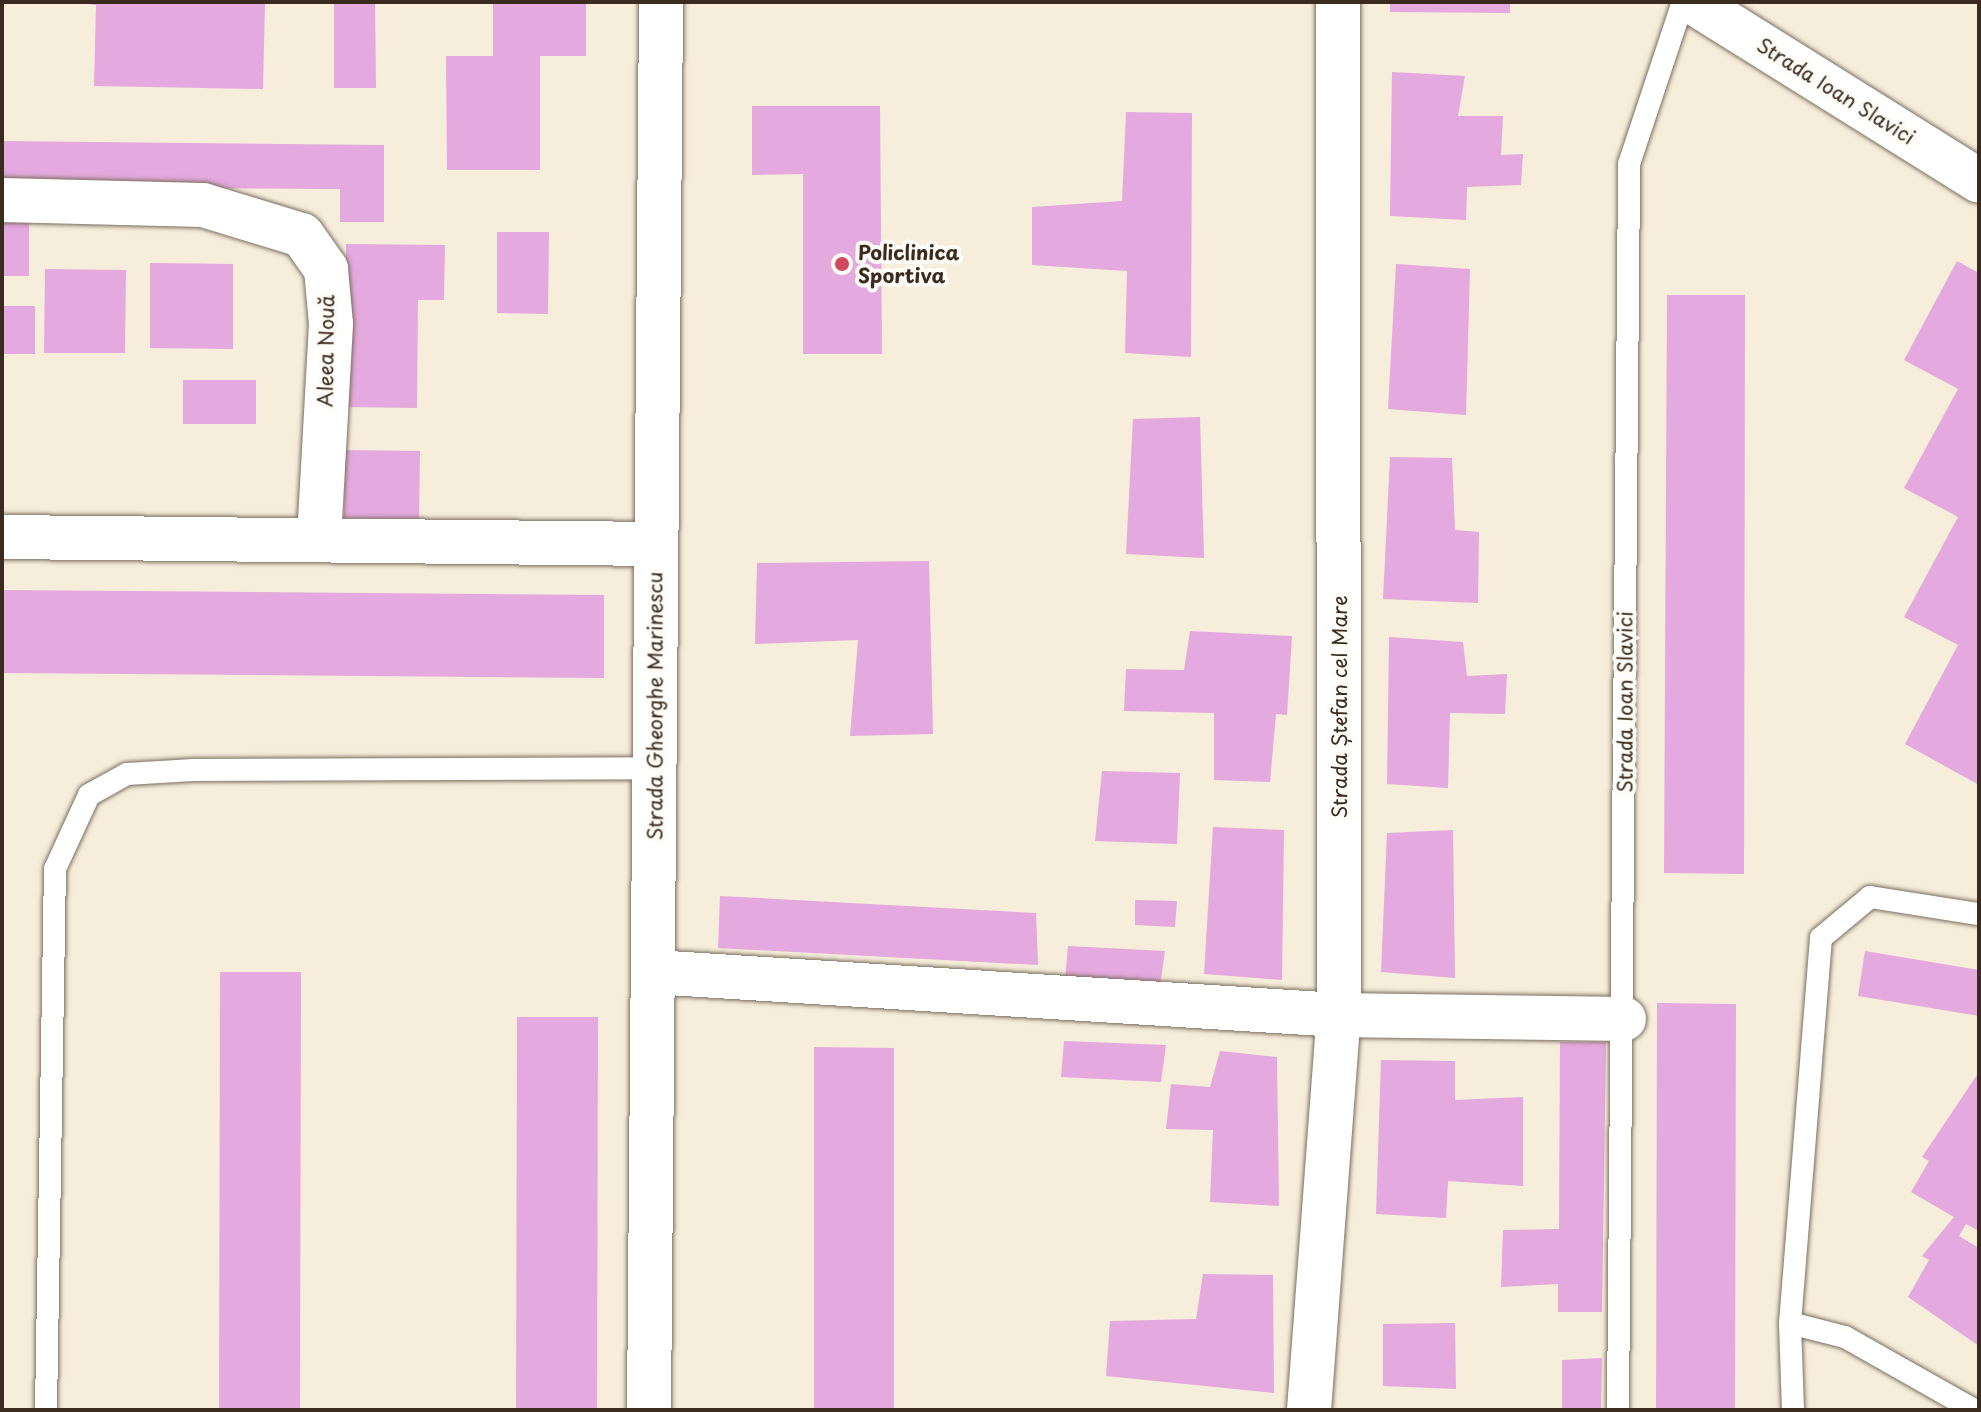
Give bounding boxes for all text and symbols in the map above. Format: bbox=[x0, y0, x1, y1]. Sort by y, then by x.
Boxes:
street label: Strada Ioan Slavici bbox=[1752, 33, 1920, 149]
place label: Policlinica Sportiva bbox=[858, 240, 959, 287]
marker: Policlinica Sportiva bbox=[833, 255, 851, 273]
street label: Aleea Nouă bbox=[313, 294, 339, 408]
street label: Strada Gheorghe Marinescu bbox=[643, 571, 667, 841]
street label: Strada Ștefan cel Mare bbox=[1327, 595, 1351, 819]
street label: Strada Ioan Slavici bbox=[1613, 611, 1637, 793]

